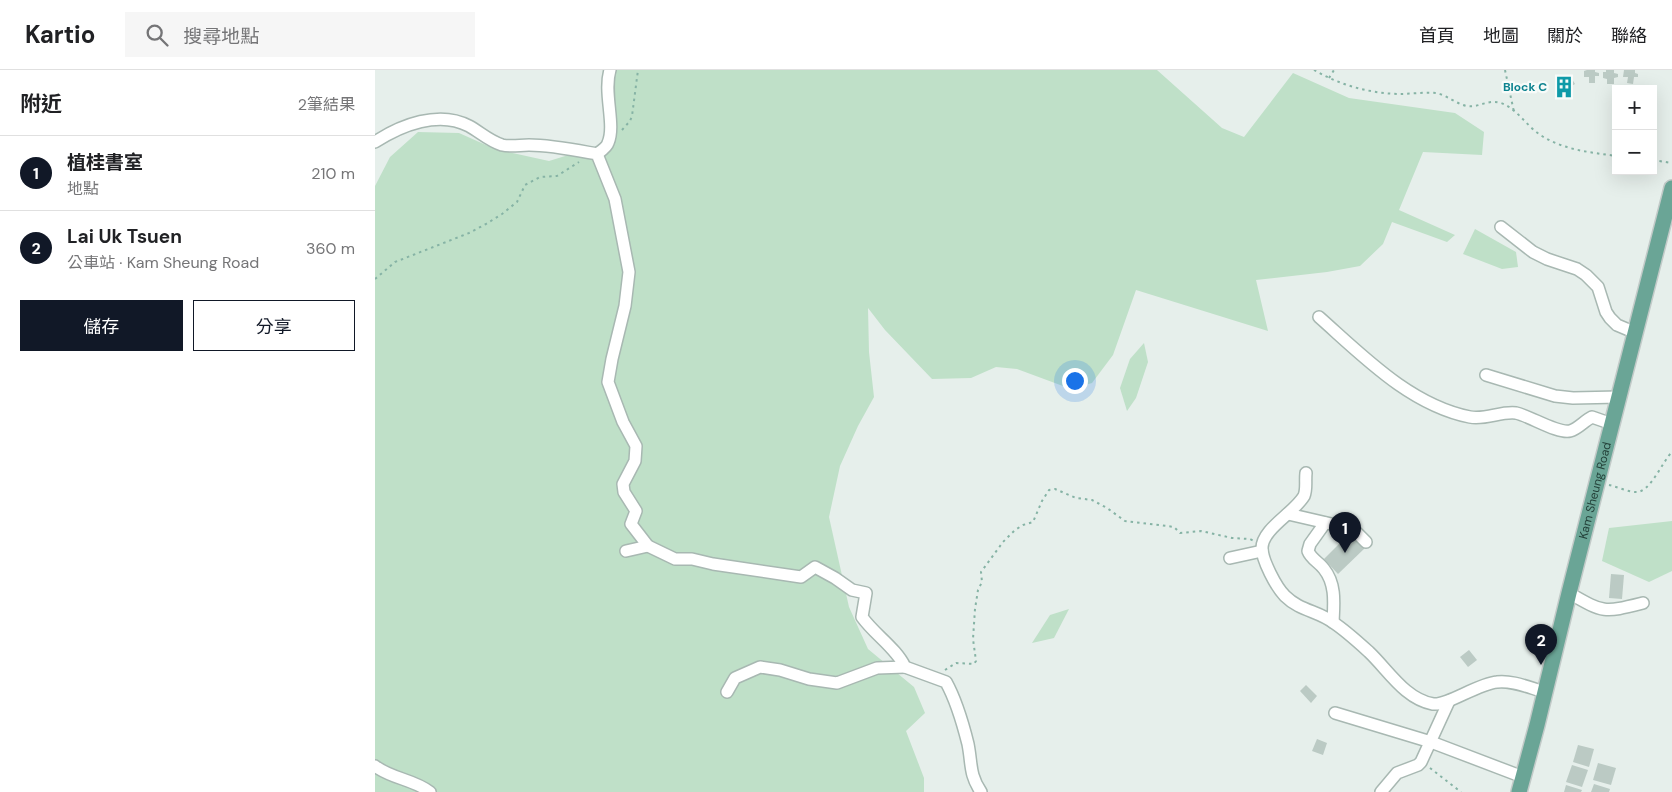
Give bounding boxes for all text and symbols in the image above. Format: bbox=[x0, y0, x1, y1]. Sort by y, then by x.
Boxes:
search box bbox=[125, 12, 475, 57]
text: Kartio bbox=[25, 19, 95, 50]
icon: search bbox=[143, 21, 171, 49]
text: 搜尋地點 bbox=[183, 24, 259, 49]
text: 首頁 bbox=[1419, 24, 1455, 48]
text: 地圖 bbox=[1483, 24, 1519, 48]
text: 關於 bbox=[1547, 24, 1583, 48]
text: 聯絡 bbox=[1611, 24, 1647, 48]
building icon: Block C bbox=[1551, 74, 1577, 100]
place label: Block C bbox=[1503, 79, 1547, 95]
map controls bbox=[1612, 85, 1657, 175]
button: + bbox=[1612, 85, 1657, 130]
text: 附近 bbox=[20, 90, 62, 118]
text: 2筆結果 bbox=[298, 94, 355, 115]
button: − bbox=[1612, 130, 1657, 175]
text: 植桂書室 bbox=[67, 150, 143, 175]
text: 1 bbox=[33, 163, 39, 184]
text: 210 m bbox=[311, 163, 355, 184]
text: 地點 bbox=[67, 178, 99, 199]
text: Lai Uk Tsuen bbox=[67, 224, 182, 249]
text: 2 bbox=[31, 238, 41, 259]
text: 360 m bbox=[306, 238, 355, 259]
text: 公車站 · Kam Sheung Road bbox=[67, 252, 259, 273]
button: 儲存 bbox=[20, 300, 183, 351]
button: 分享 bbox=[193, 300, 355, 351]
your location bbox=[1062, 368, 1088, 394]
street label: Kam Sheung Road bbox=[1575, 440, 1615, 541]
pin: 1 bbox=[1329, 512, 1361, 553]
pin: 2 bbox=[1525, 624, 1557, 665]

